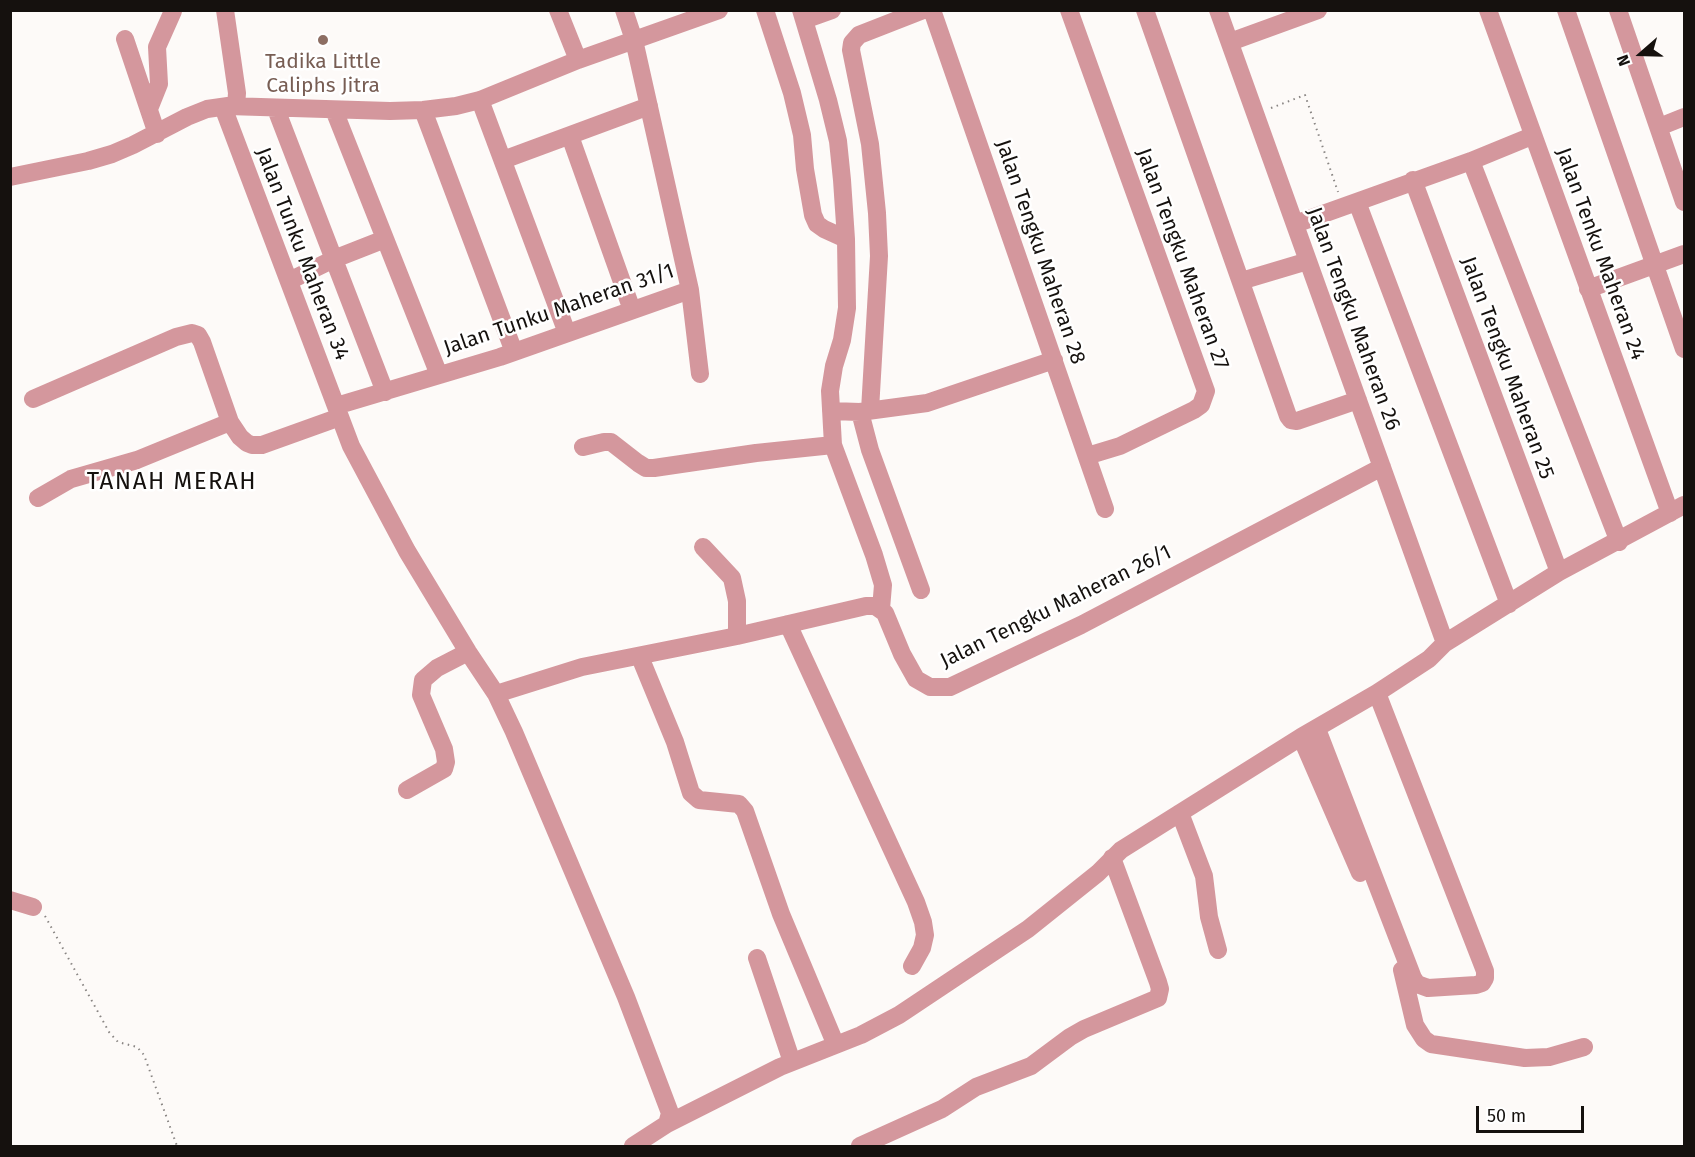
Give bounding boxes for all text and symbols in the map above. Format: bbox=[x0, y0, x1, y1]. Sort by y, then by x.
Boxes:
north arrow bbox=[1611, 24, 1671, 84]
marker: Tadika Little Caliphs Jitra bbox=[316, 33, 330, 47]
place label: Tadika Little Caliphs Jitra bbox=[265, 49, 381, 99]
text: N bbox=[1613, 52, 1634, 69]
street label: Jalan Tengku Maheran 28 bbox=[990, 136, 1090, 368]
street label: Jalan Tunku Maheran 34 bbox=[250, 144, 354, 364]
street label: Jalan Tenku Maheran 24 bbox=[1550, 144, 1650, 364]
street label: Jalan Tengku Maheran 27 bbox=[1130, 145, 1234, 373]
street label: Jalan Tengku Maheran 26 bbox=[1301, 204, 1405, 434]
street label: Jalan Tengku Maheran 25 bbox=[1455, 253, 1559, 483]
street label: Jalan Tunku Maheran 31/1 bbox=[441, 259, 677, 361]
district label: TANAH MERAH bbox=[87, 468, 257, 496]
street label: Jalan Tengku Maheran 26/1 bbox=[936, 540, 1176, 674]
scale bar bbox=[1479, 1094, 1587, 1132]
text: 50 m bbox=[1487, 1105, 1526, 1127]

